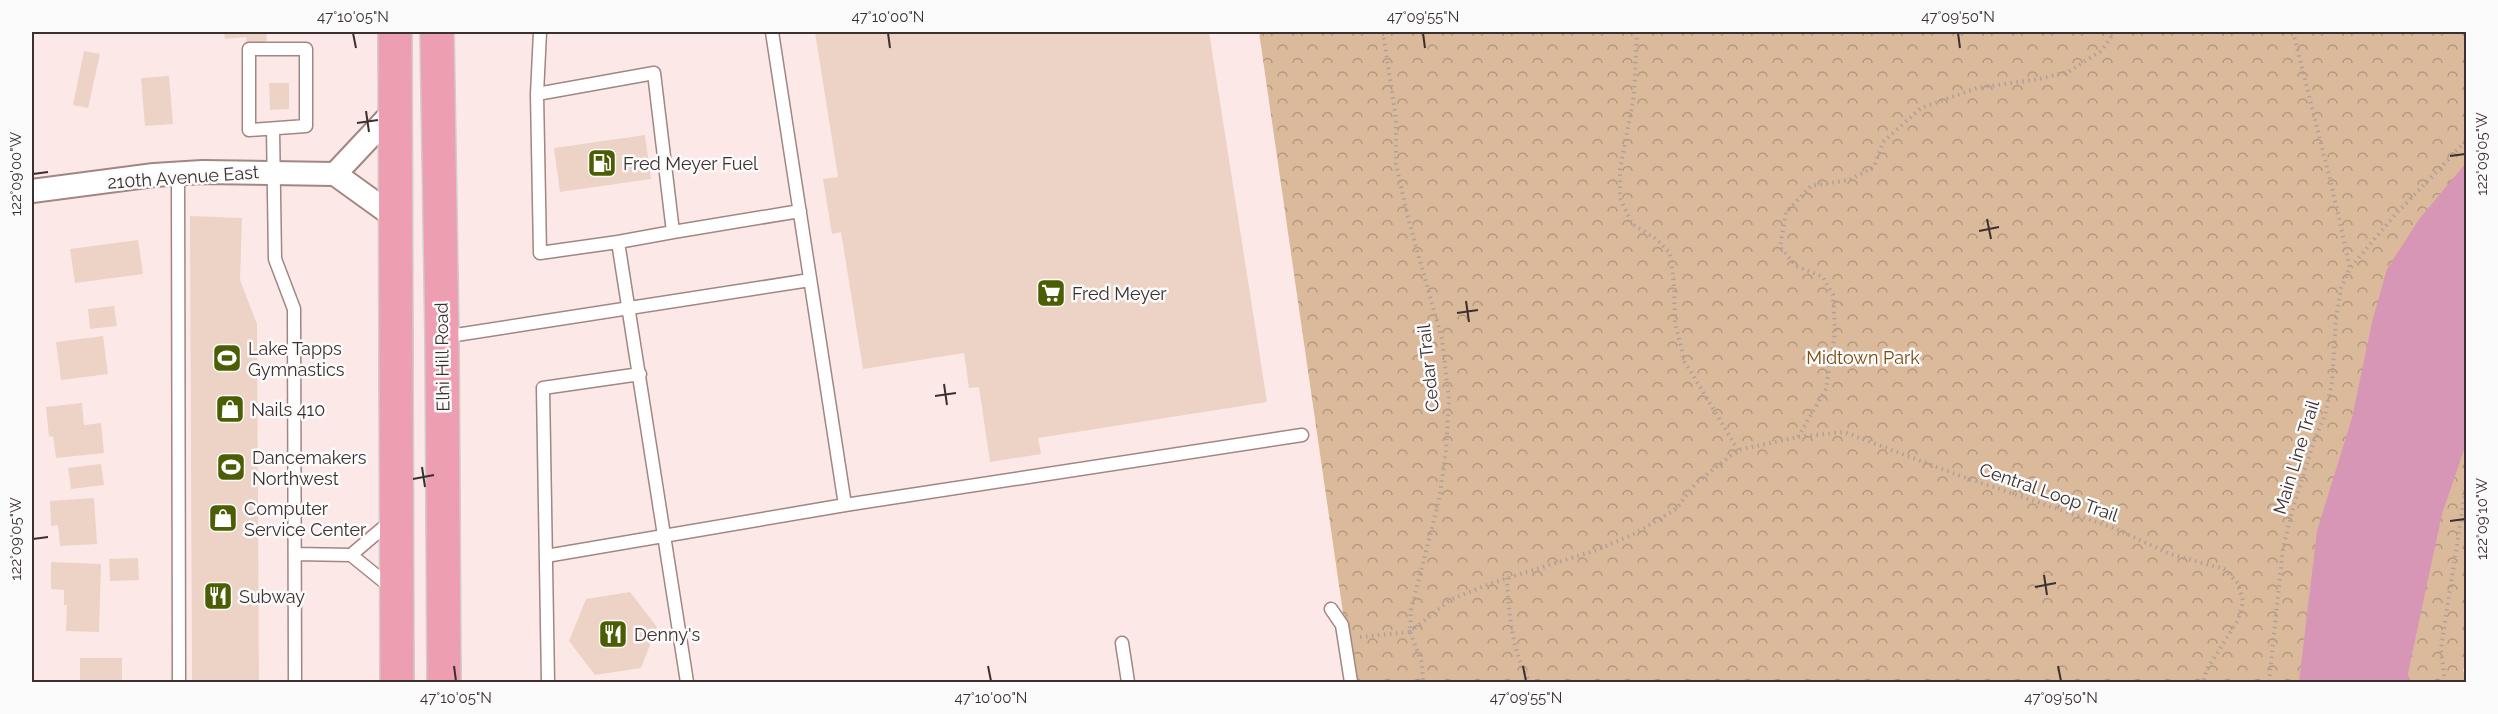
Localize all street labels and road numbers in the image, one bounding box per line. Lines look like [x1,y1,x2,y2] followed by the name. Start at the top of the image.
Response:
[107,161,259,193] street label: 210th Avenue East
[431,302,453,412] street label: Elhi Hill Road
[1413,323,1443,413] street label: Cedar Trail
[2269,397,2323,517] street label: Main Line Trail
[1977,458,2121,526] street label: Central Loop Trail

